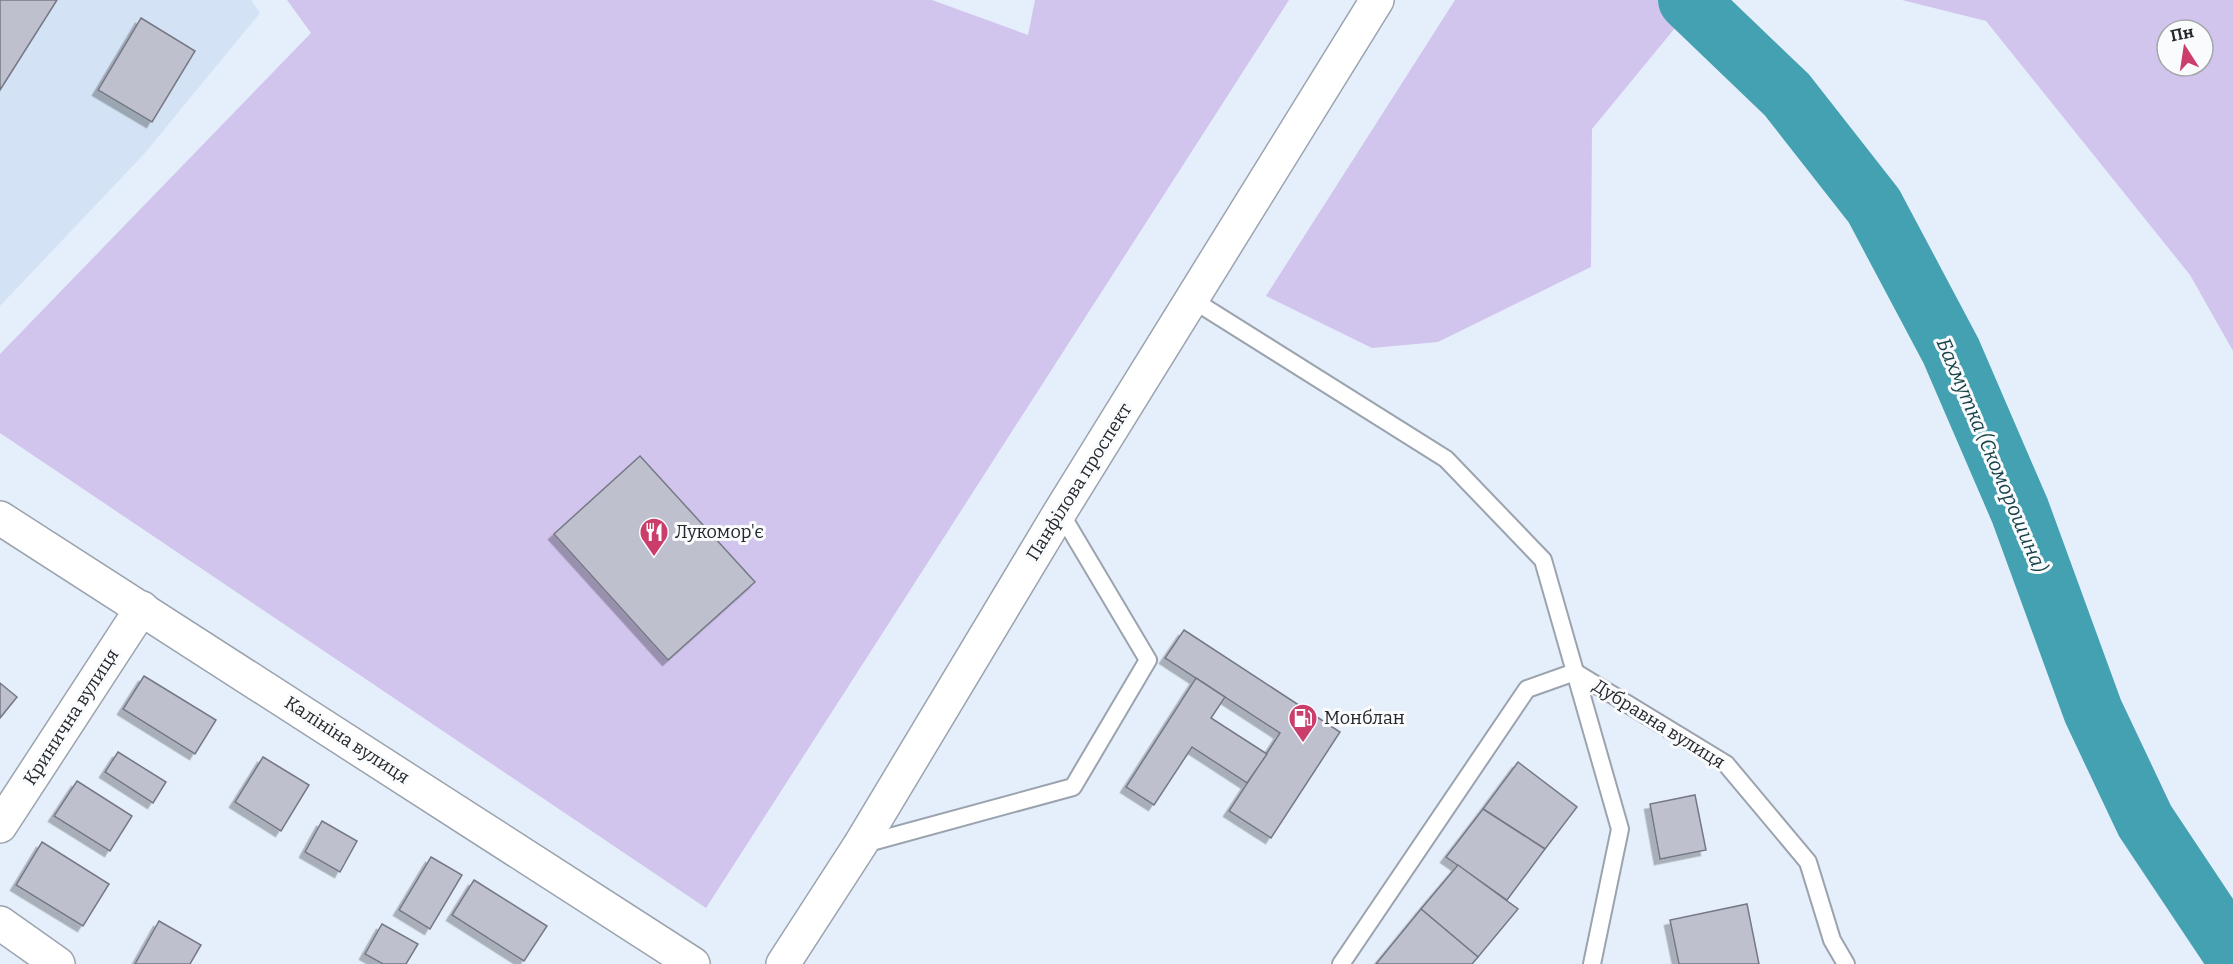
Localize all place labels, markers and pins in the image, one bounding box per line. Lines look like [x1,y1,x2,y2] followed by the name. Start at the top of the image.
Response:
[638,516,670,558] restaurant icon: Лукомор'є
[675,521,764,543] place label: Лукомор'є
[1287,702,1319,744] fuel station icon: Монблан
[1324,707,1405,729] place label: Монблан

